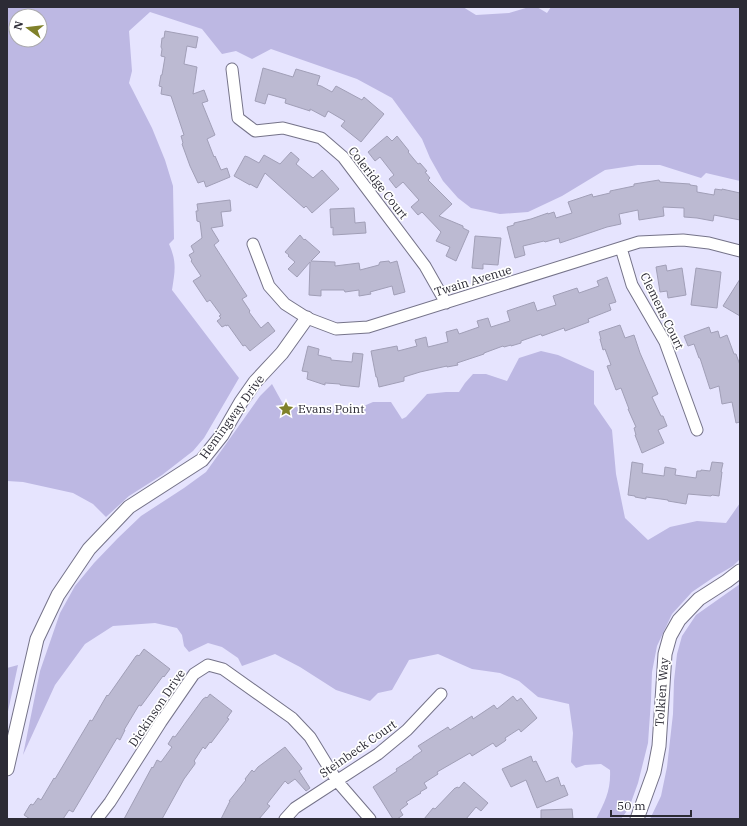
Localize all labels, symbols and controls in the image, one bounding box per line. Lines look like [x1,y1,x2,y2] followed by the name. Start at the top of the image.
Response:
[8,8,48,48] north arrow
[10,19,26,31] text: N
[345,143,411,222] street label: Coleridge Court
[432,262,513,299] street label: Twain Avenue
[637,270,688,352] street label: Clemens Court
[196,372,267,462] street label: Hemingway Drive
[277,400,295,418] place icon: Evans Point
[298,401,364,416] place label: Evans Point
[652,656,671,727] street label: Tolkien Way
[125,666,188,749] street label: Dickinson Drive
[316,717,399,781] street label: Steinbeck Court
[611,792,691,818] scale bar
[617,798,646,813] text: 50 m

